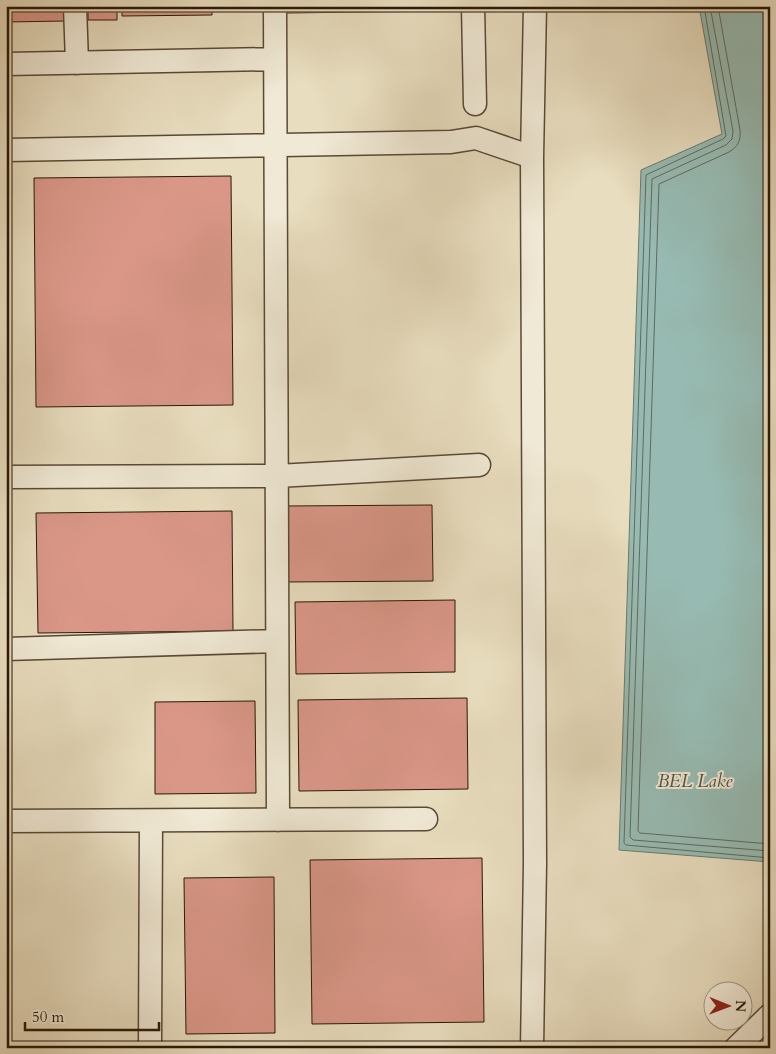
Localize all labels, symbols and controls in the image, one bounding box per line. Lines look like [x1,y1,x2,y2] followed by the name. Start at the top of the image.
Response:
[658,769,734,794] water label: BEL Lake
[704,982,754,1032] north arrow
[25,999,159,1031] scale bar
[731,1000,750,1012] text: N
[32,1007,64,1027] text: 50 m

